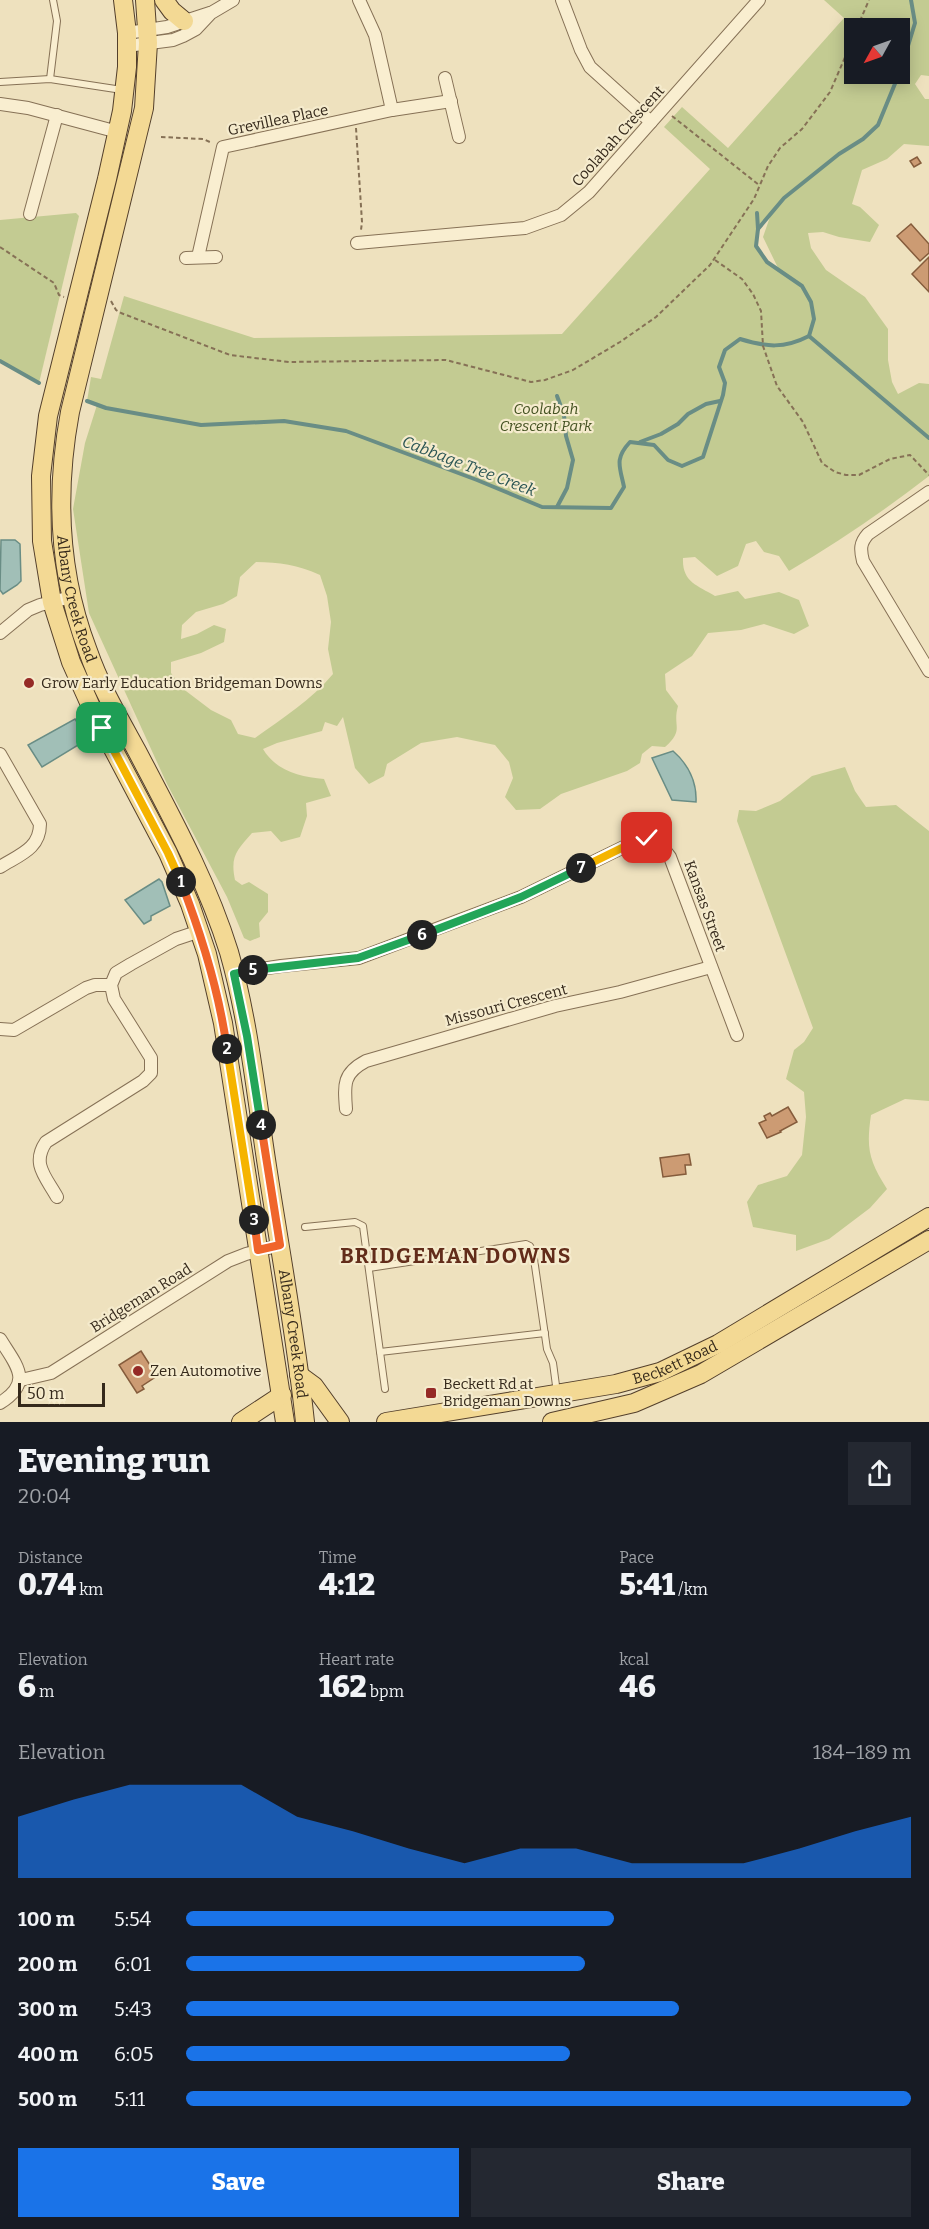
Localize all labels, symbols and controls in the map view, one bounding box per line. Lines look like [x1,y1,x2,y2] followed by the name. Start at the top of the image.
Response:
[844,18,910,84] north arrow
[844,18,910,84] map controls
[568,81,668,190] street label: Coolabah Crescent
[226,101,330,139] street label: Grevillea Place
[500,400,593,435] park label: Coolabah Crescent Park
[400,432,539,500] water label: Cabbage Tree Creek
[53,534,100,665] street label: Albany Creek Road
[41,674,322,692] place label: Grow Early Education Bridgeman Downs
[22,676,36,690] marker: Grow Early Education Bridgeman Downs
[76,702,127,753] pin
[85,711,118,744] icon: arrive
[621,812,672,863] pin
[630,821,663,854] icon: check
[566,853,596,883] pin: 7
[577,858,585,877] text: 7
[680,858,730,955] street label: Kansas Street
[166,867,196,897] pin: 1
[178,872,184,891] text: 1
[407,920,437,950] pin: 6
[417,925,427,944] text: 6
[238,955,268,985] pin: 5
[249,960,257,979] text: 5
[443,980,569,1030] street label: Missouri Crescent
[212,1034,242,1064] pin: 2
[222,1039,232,1058] text: 2
[246,1110,276,1140] pin: 4
[256,1115,266,1134] text: 4
[239,1205,269,1235] pin: 3
[249,1210,259,1229] text: 3
[340,1243,572,1269] district label: BRIDGEMAN DOWNS
[87,1260,195,1336] street label: Bridgeman Road
[275,1268,311,1399] street label: Albany Creek Road
[631,1337,720,1388] street label: Beckett Road
[150,1362,262,1380] place label: Zen Automotive
[131,1364,145,1378] marker: Zen Automotive
[443,1375,571,1410] place label: Beckett Rd at Bridgeman Downs
[18,1380,105,1408] scale bar
[27,1384,64,1403] text: 50 m
[424,1386,438,1400] marker: Beckett Rd at Bridgeman Downs
[18,1441,210,1481] text: Evening run
[848,1442,911,1505] button: share
[18,1484,70,1508] text: 20:04
[18,1548,83,1567] text: Distance
[319,1548,356,1567] text: Time
[619,1548,654,1567] text: Pace
[18,1567,76,1603] text: 0.74
[319,1567,375,1603] text: 4:12
[619,1567,675,1603] text: 5:41
[76,1580,103,1599] text: km
[675,1580,708,1599] text: /km
[18,1650,88,1669] text: Elevation
[319,1650,394,1669] text: Heart rate
[619,1650,649,1669] text: kcal
[18,1669,36,1705] text: 6
[319,1669,367,1705] text: 162
[619,1669,656,1705] text: 46
[36,1682,54,1701] text: m
[367,1682,404,1701] text: bpm
[18,1740,105,1764] text: Elevation
[813,1740,911,1764] text: 184–189 m
[18,1907,75,1931] text: 100 m
[114,1907,151,1931] text: 5:54
[18,1952,77,1976] text: 200 m
[114,1952,151,1976] text: 6:01
[18,1997,78,2021] text: 300 m
[114,1997,152,2021] text: 5:43
[18,2042,78,2066] text: 400 m
[114,2042,153,2066] text: 6:05
[18,2087,77,2111] text: 500 m
[114,2087,145,2111] text: 5:11
[18,2148,459,2217] button: Save
[471,2148,911,2217] button: Share

